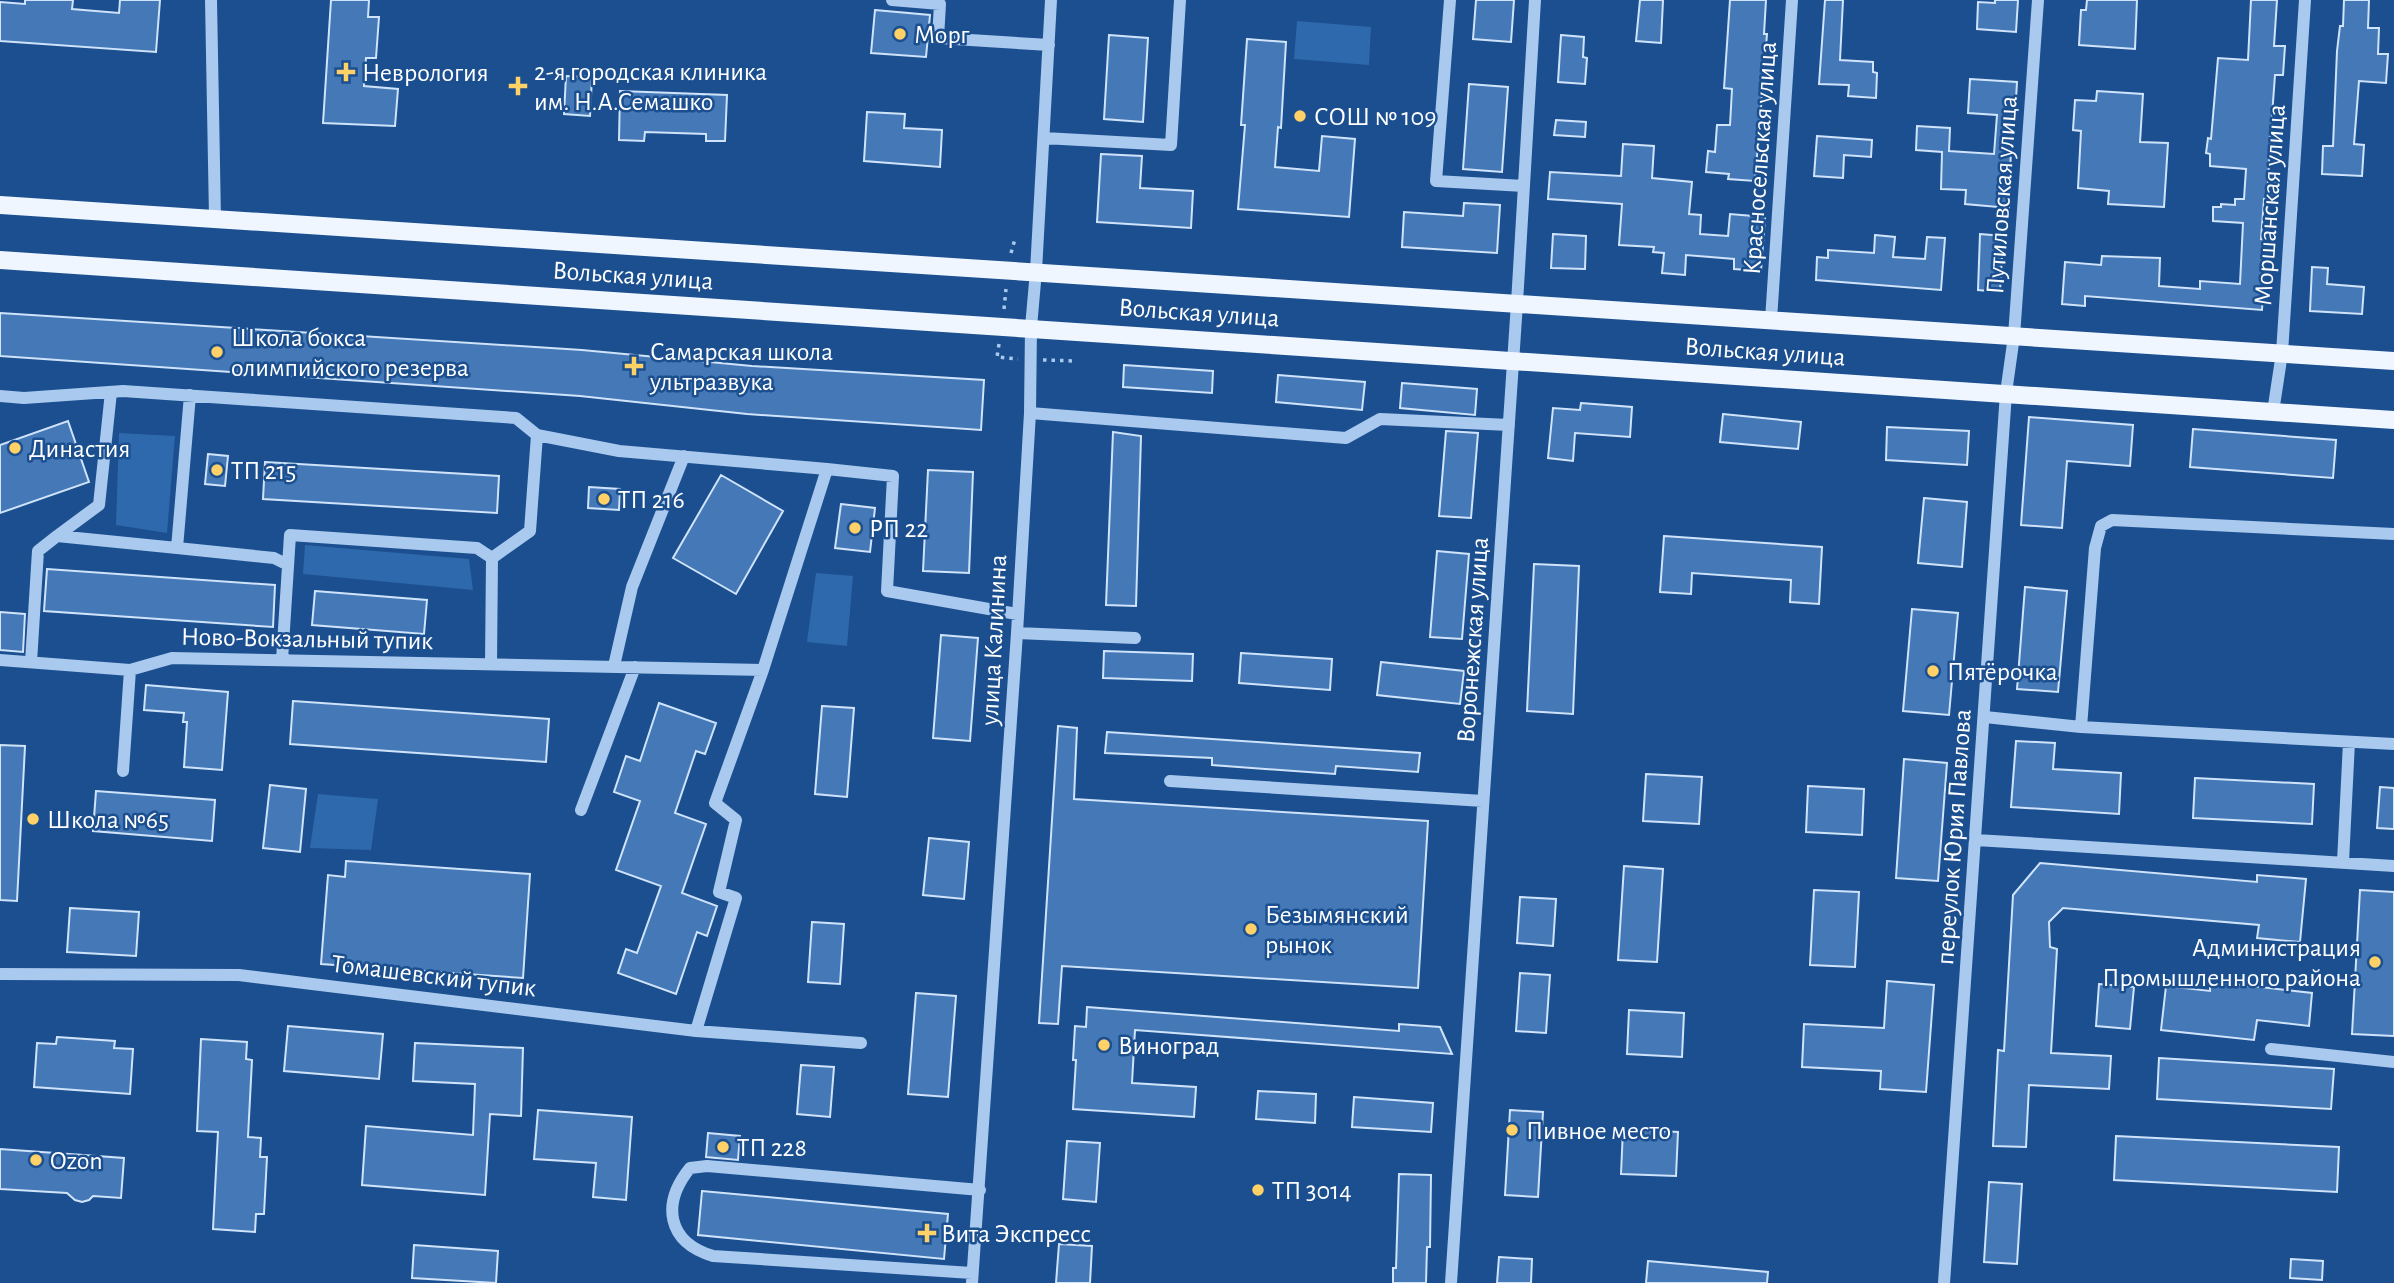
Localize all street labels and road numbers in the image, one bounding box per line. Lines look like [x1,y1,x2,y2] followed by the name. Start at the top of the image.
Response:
[1739,41,1781,275] street label: Красносельская улица
[1982,95,2022,295] street label: Путиловская улица
[2250,103,2290,307] street label: Моршанская улица
[552,257,714,295] street label: Вольская улица
[1118,294,1280,332] street label: Вольская улица
[1684,333,1846,371] street label: Вольская улица
[1453,536,1493,744] street label: Воронежская улица
[976,554,1011,727] street label: улица Калинина
[181,624,433,654] street label: Ново-Вокзальный тупик
[1932,708,1976,966] street label: переулок Юрия Павлова
[330,951,538,1001] street label: Томашевский тупик

